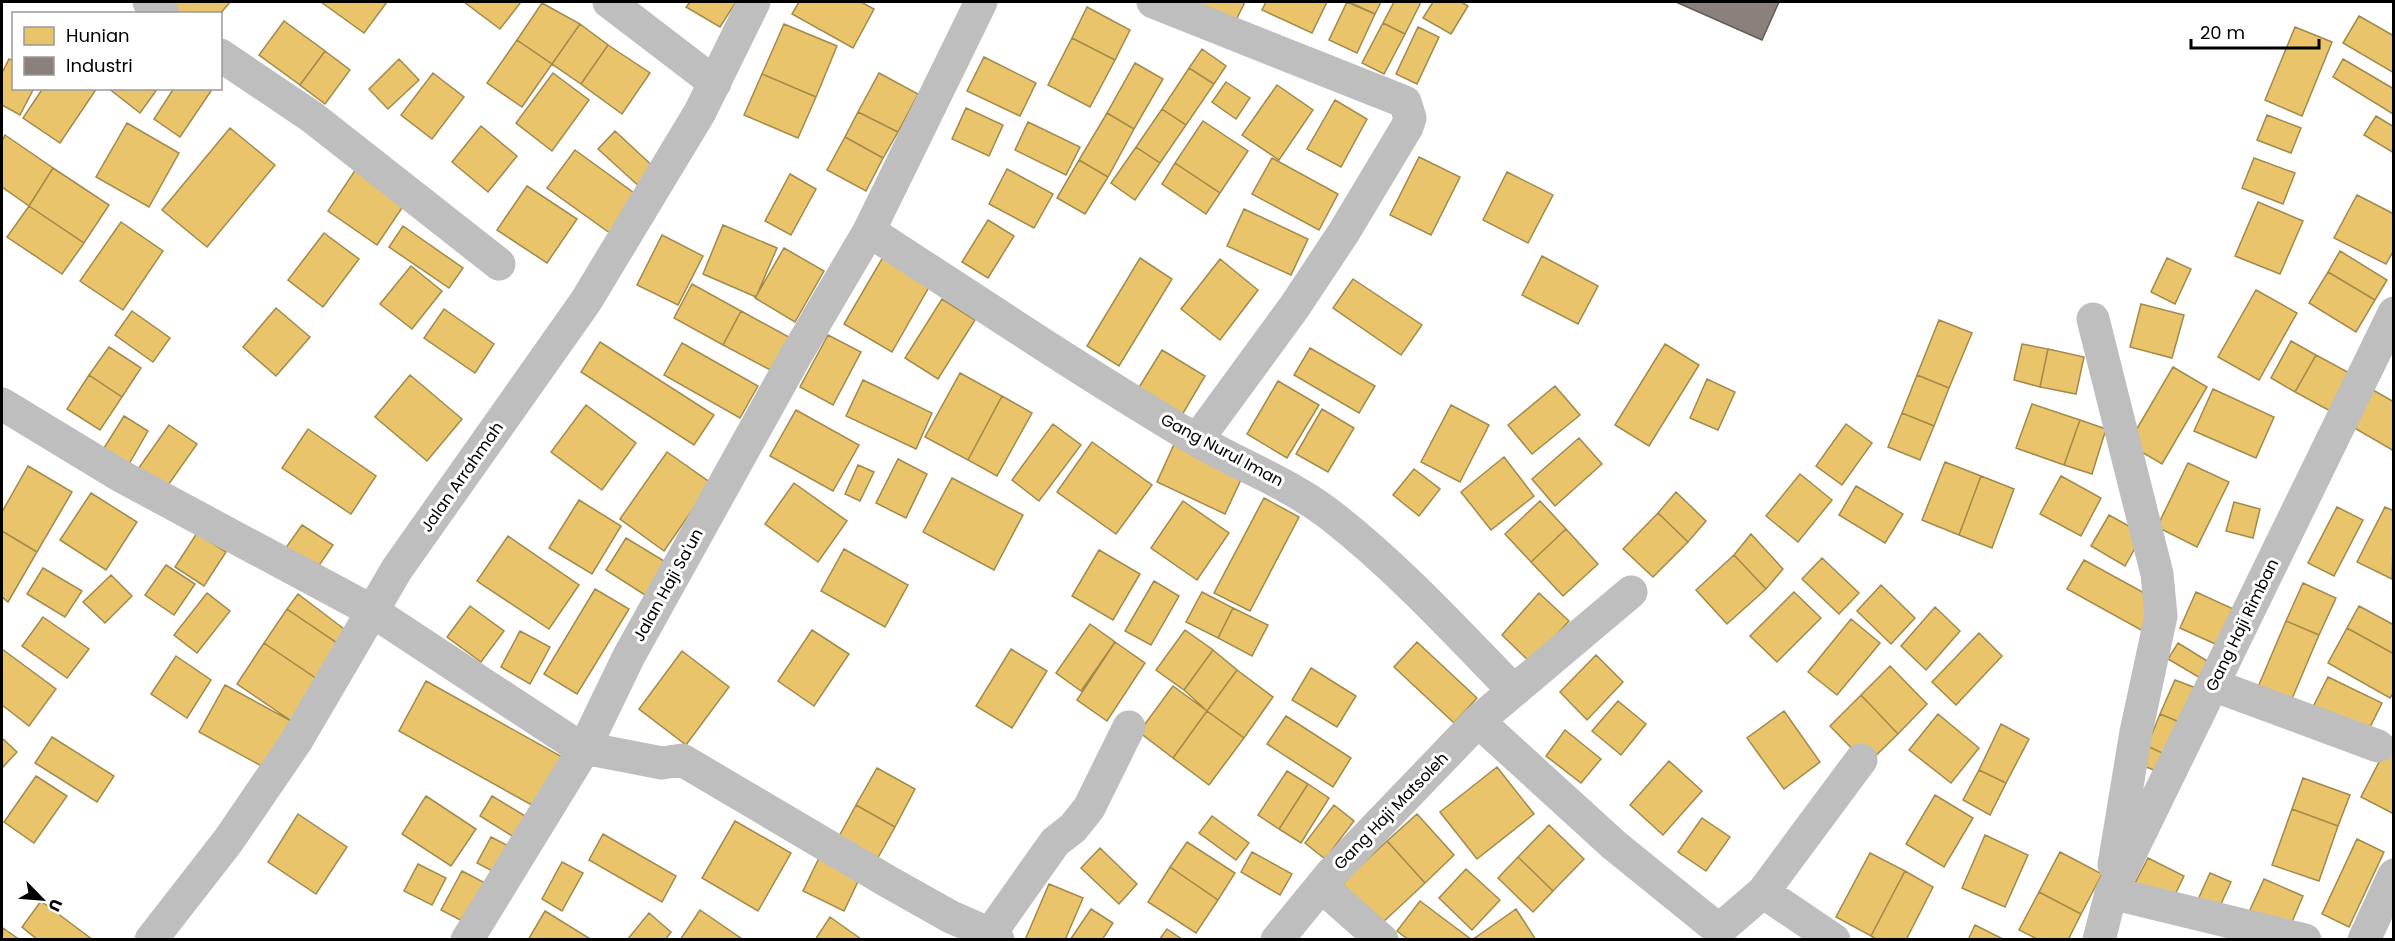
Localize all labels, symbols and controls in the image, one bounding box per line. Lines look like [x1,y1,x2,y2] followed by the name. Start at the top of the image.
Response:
[12,12,222,90] legend
[2191,12,2318,50] scale bar
[2200,20,2245,45] text: 20 m
[66,23,130,48] text: Hunian
[66,53,133,78] text: Industri
[1157,408,1287,492] street label: Gang Nurul Iman
[415,417,509,537] street label: Jalan Arrahmah
[627,524,709,646] street label: Jalan Haji Sa'un
[2200,555,2284,695] street label: Gang Haji Rimban
[1329,747,1453,875] street label: Gang Haji Matsoleh
[12,869,72,929] north arrow
[42,895,68,915] text: U

